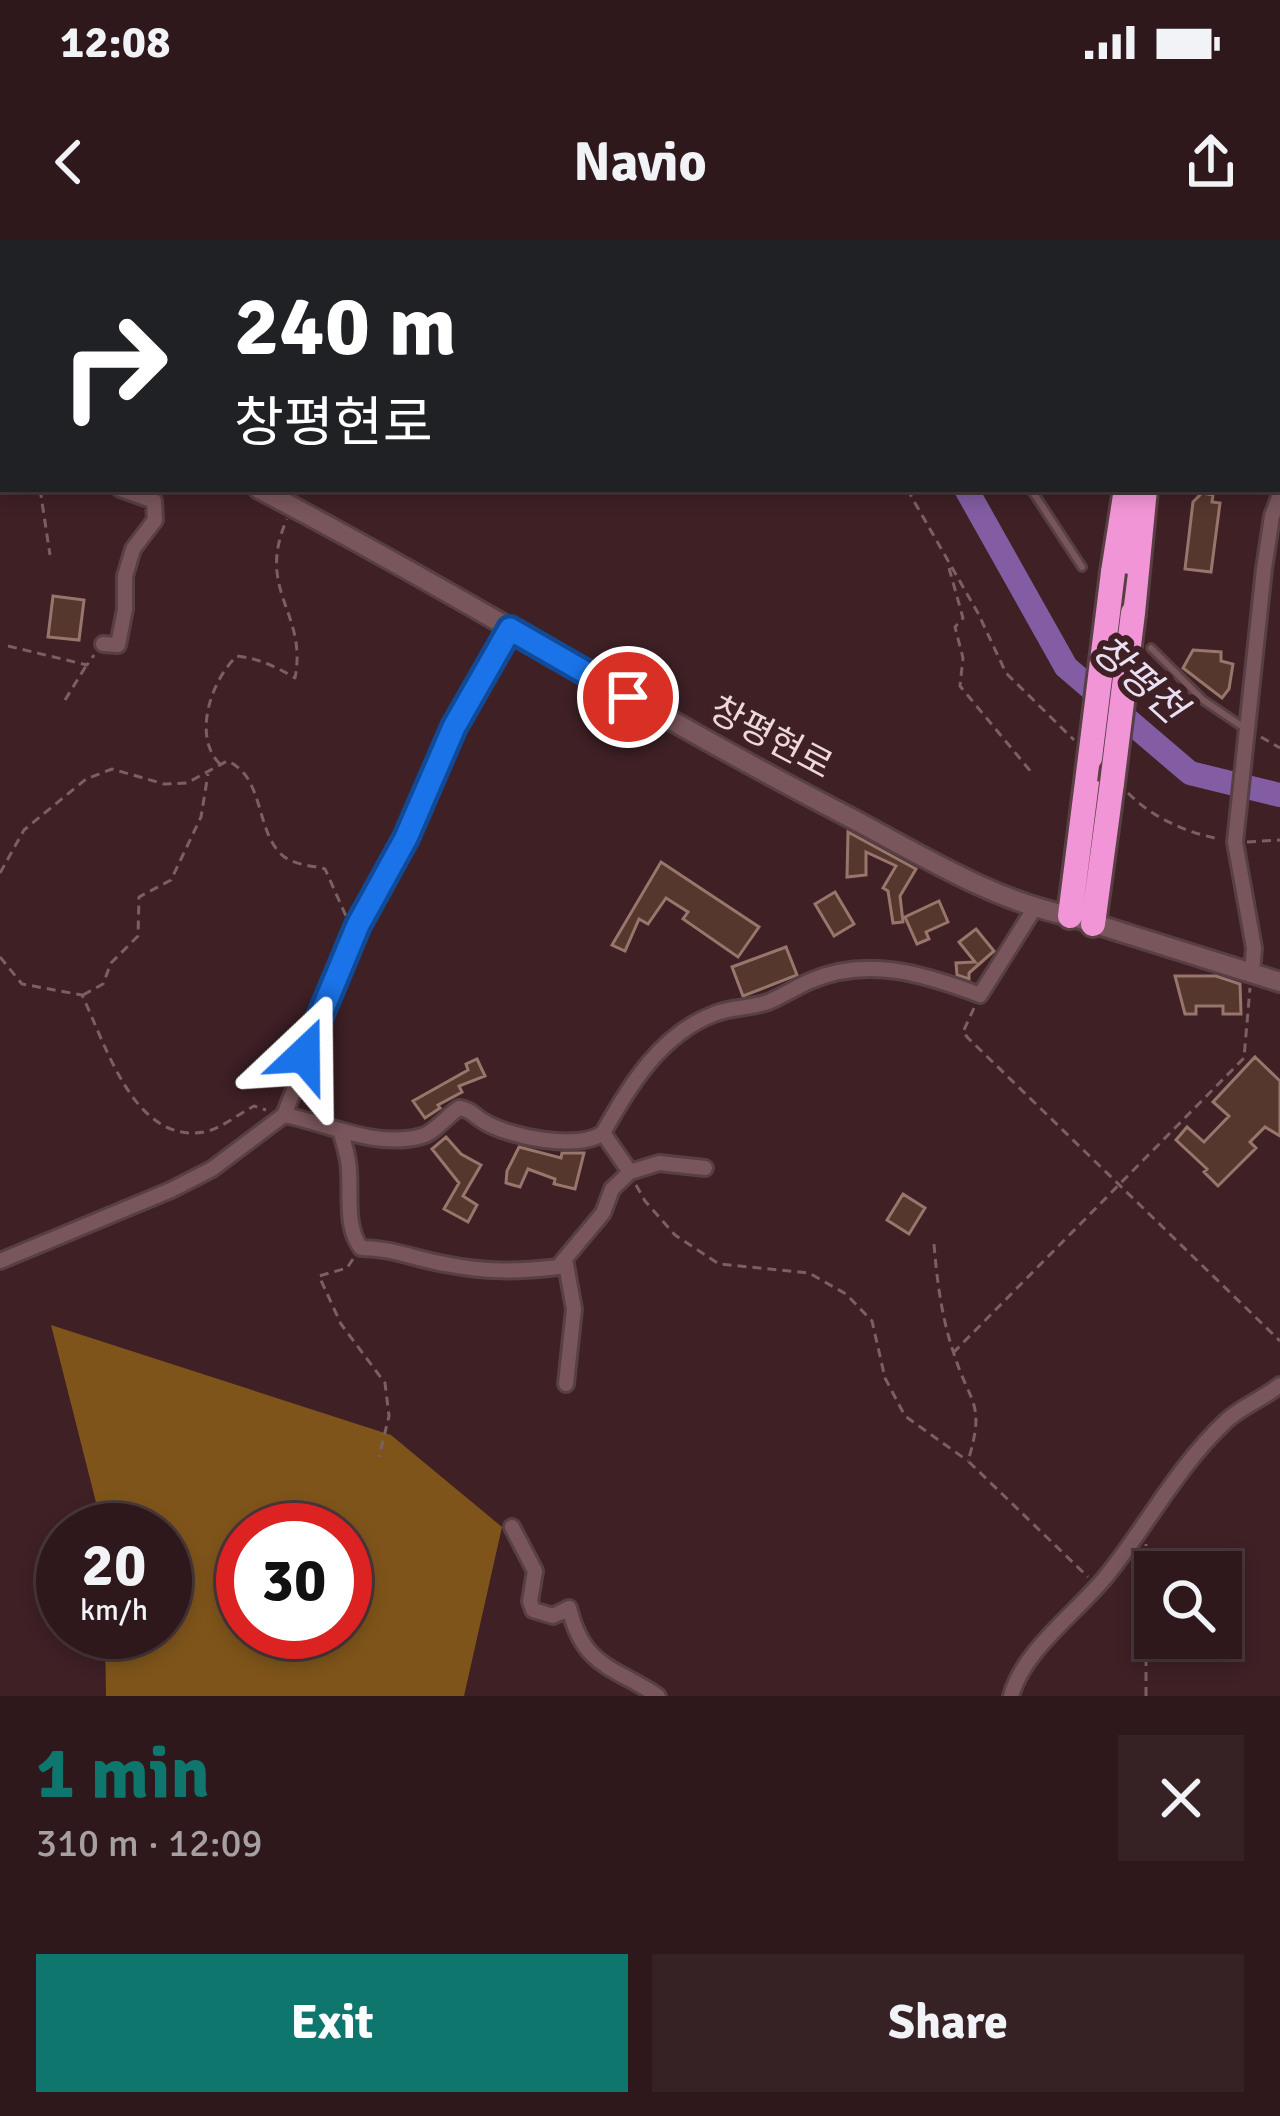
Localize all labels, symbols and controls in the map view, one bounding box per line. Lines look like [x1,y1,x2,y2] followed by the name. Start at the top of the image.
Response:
[60,15,170,70] text: 12:08
[36,129,102,195] icon: back
[573,129,707,196] text: Navio
[1178,129,1244,195] icon: share
[234,275,456,379] text: 240 m
[36,288,192,444] icon: right
[234,390,433,457] text: 창평현로
[1083,625,1198,736] water label: 창평천
[577,646,679,748] pin
[595,664,661,730] icon: arrive
[702,687,840,789] street label: 창평현로
[241,992,367,1118] position arrow
[216,1503,372,1659] speed limit sign: 30
[82,1529,146,1603] text: 20
[1134,1551,1242,1659] map controls
[1134,1551,1242,1659] button: search
[80,1592,148,1629] text: km/h
[36,1729,210,1818] text: 1 min
[1118,1735,1244,1861] button: close
[36,1819,263,1867] text: 310 m · 12:09
[36,1954,628,2092] button: Exit
[652,1954,1244,2092] button: Share

